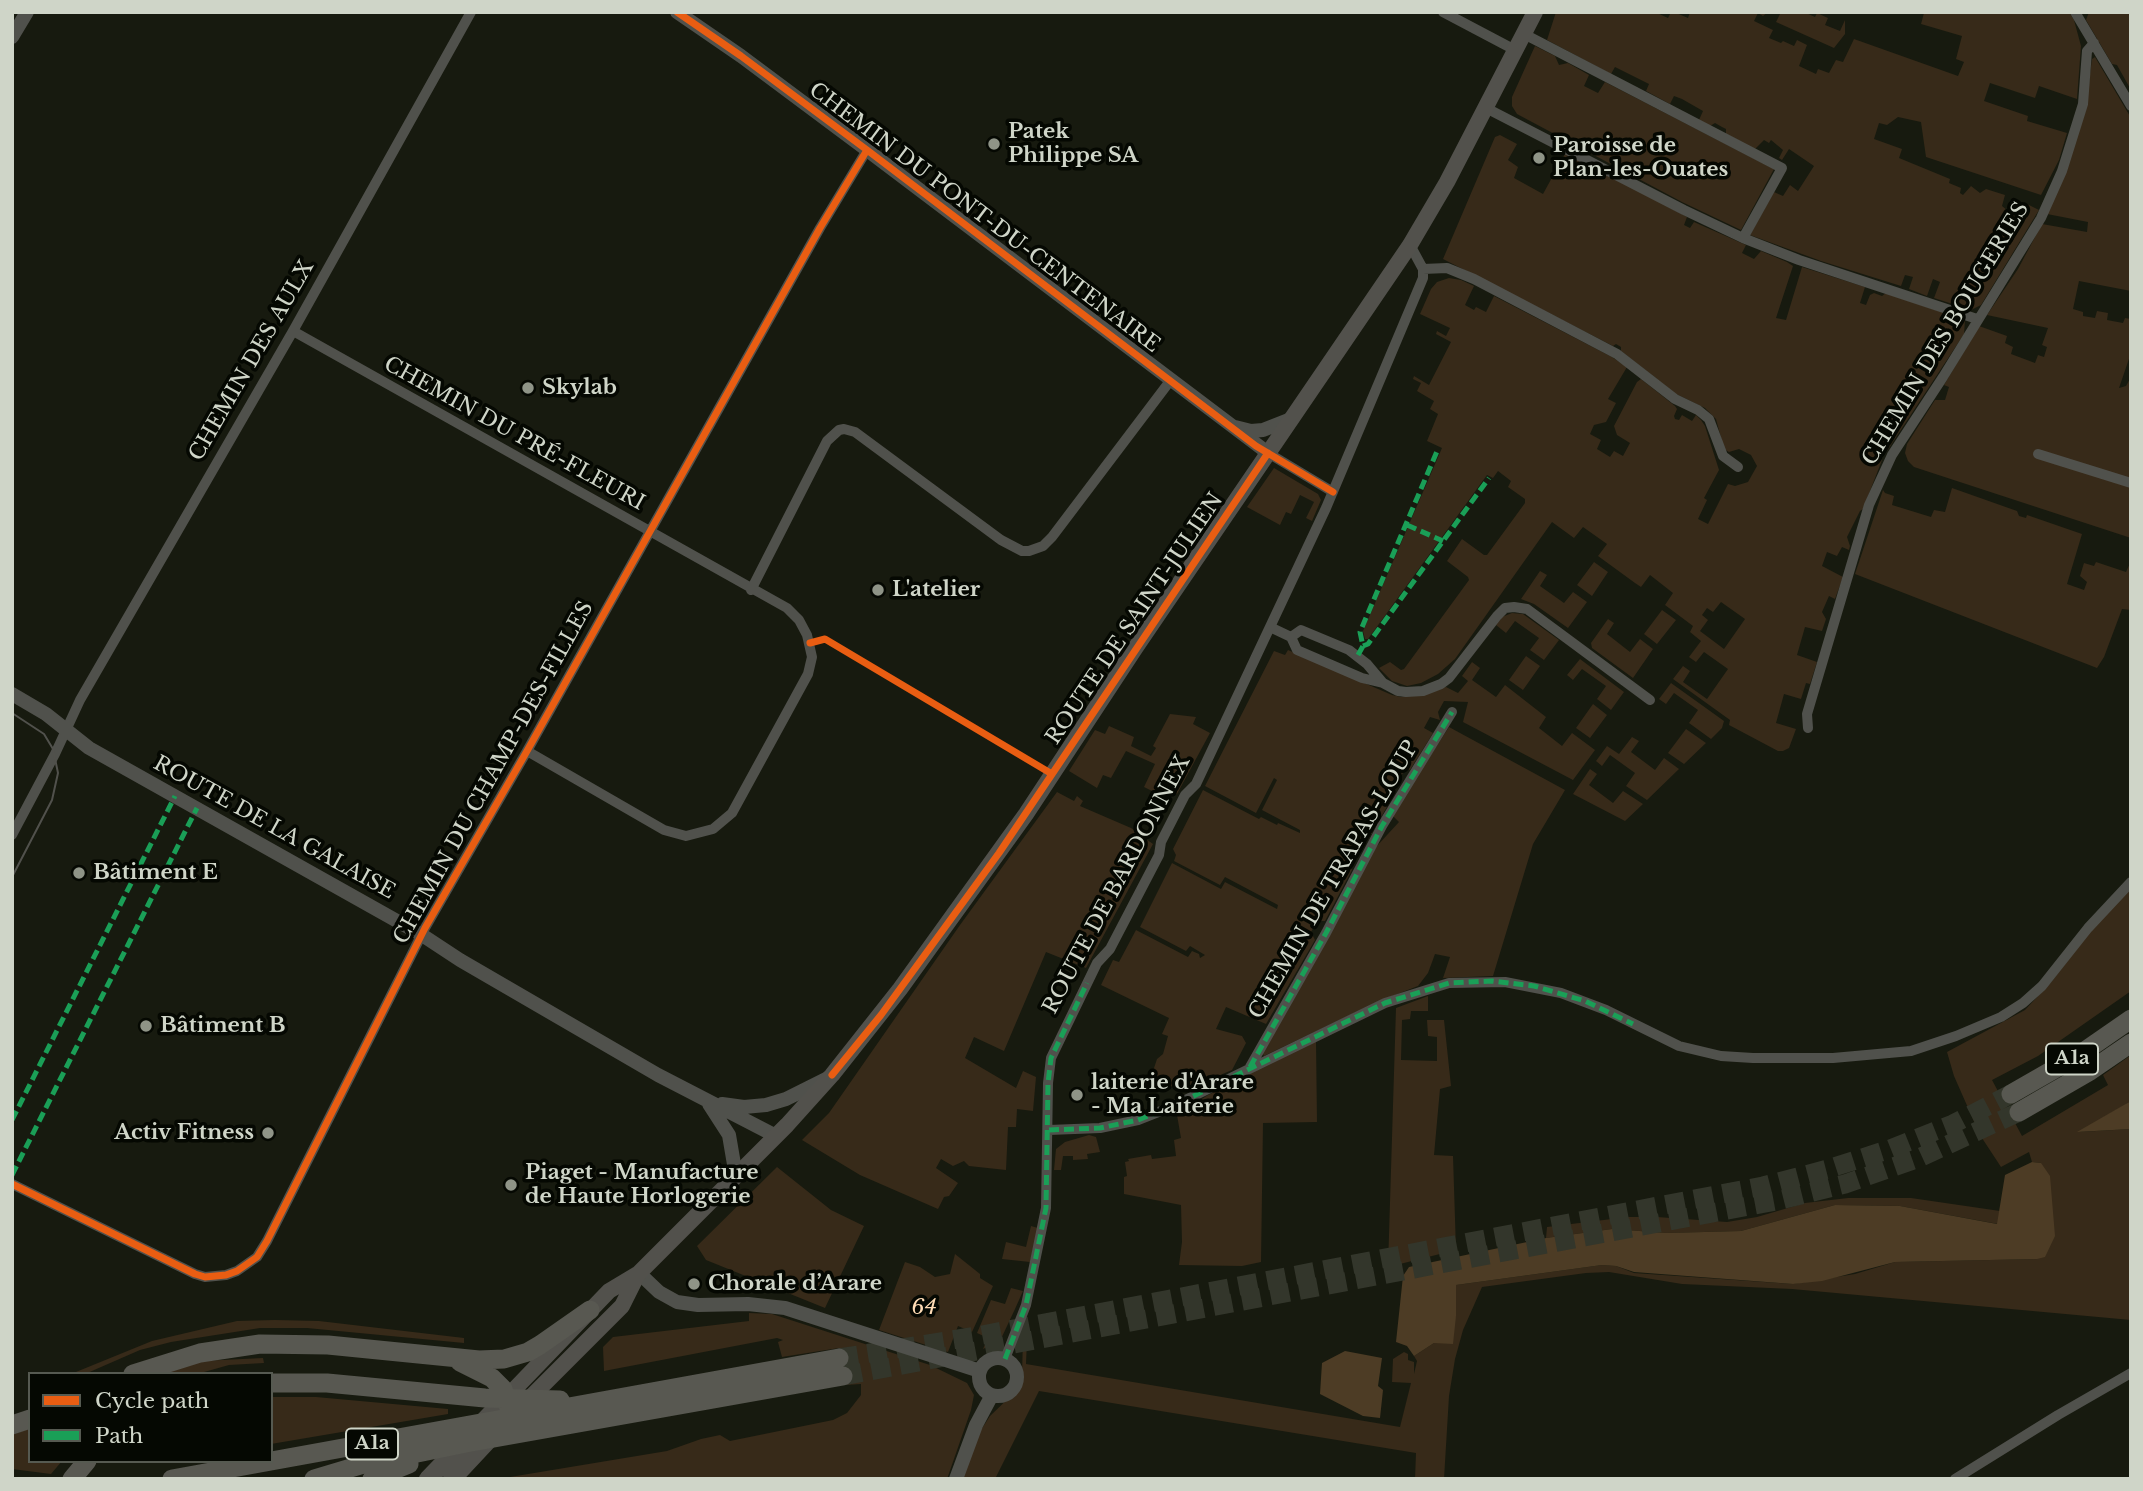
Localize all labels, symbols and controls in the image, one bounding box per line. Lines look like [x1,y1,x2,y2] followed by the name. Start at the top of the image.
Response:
[804,78,1164,358] street label: CHEMIN DU PONT-DU-CENTENAIRE
[1008,119,1138,169] place label: Patek Philippe SA
[1553,133,1728,183] place label: Paroisse de Plan-les-Ouates
[986,136,1002,152] marker: Patek Philippe SA
[1531,150,1547,166] marker: Paroisse de Plan-les-Ouates
[1857,198,2035,470] street label: CHEMIN DES BOUGERIES
[184,256,320,466] street label: CHEMIN DES AULX
[379,352,649,516] street label: CHEMIN DU PRÉ-FLEURI
[542,375,617,401] place label: Skylab
[520,380,536,396] marker: Skylab
[1041,488,1229,750] street label: ROUTE DE SAINT-JULIEN
[892,577,980,603] place label: L'atelier
[870,582,886,598] marker: L'atelier
[389,597,599,949] street label: CHEMIN DU CHAMP-DES-FILLES
[1244,736,1424,1024] street label: CHEMIN DE TRAPAS-LOUP
[149,751,399,905] street label: ROUTE DE LA GALAISE
[1038,752,1196,1018] street label: ROUTE DE BARDONNEX
[93,860,218,886] place label: Bâtiment E
[71,865,87,881] marker: Bâtiment E
[160,1013,286,1039] place label: Bâtiment B
[138,1018,154,1034] marker: Bâtiment B
[2046,1044,2098,1074] road number: A1a
[1091,1070,1254,1120] place label: laiterie d'Arare - Ma Laiterie
[1069,1087,1085,1103] marker: laiterie d'Arare - Ma Laiterie
[114,1120,254,1146] place label: Activ Fitness
[260,1125,276,1141] marker: Activ Fitness
[525,1160,758,1210] place label: Piaget - Manufacture de Haute Horlogerie
[503,1177,519,1193] marker: Piaget - Manufacture de Haute Horlogerie
[708,1271,882,1297] place label: Chorale d’Arare
[686,1276,702,1292] marker: Chorale d’Arare
[911,1295,937,1321] park label: 64
[28,1372,273,1463] legend
[95,1388,209,1414] text: Cycle path
[95,1423,143,1449] text: Path
[346,1428,398,1460] road number: A1a

